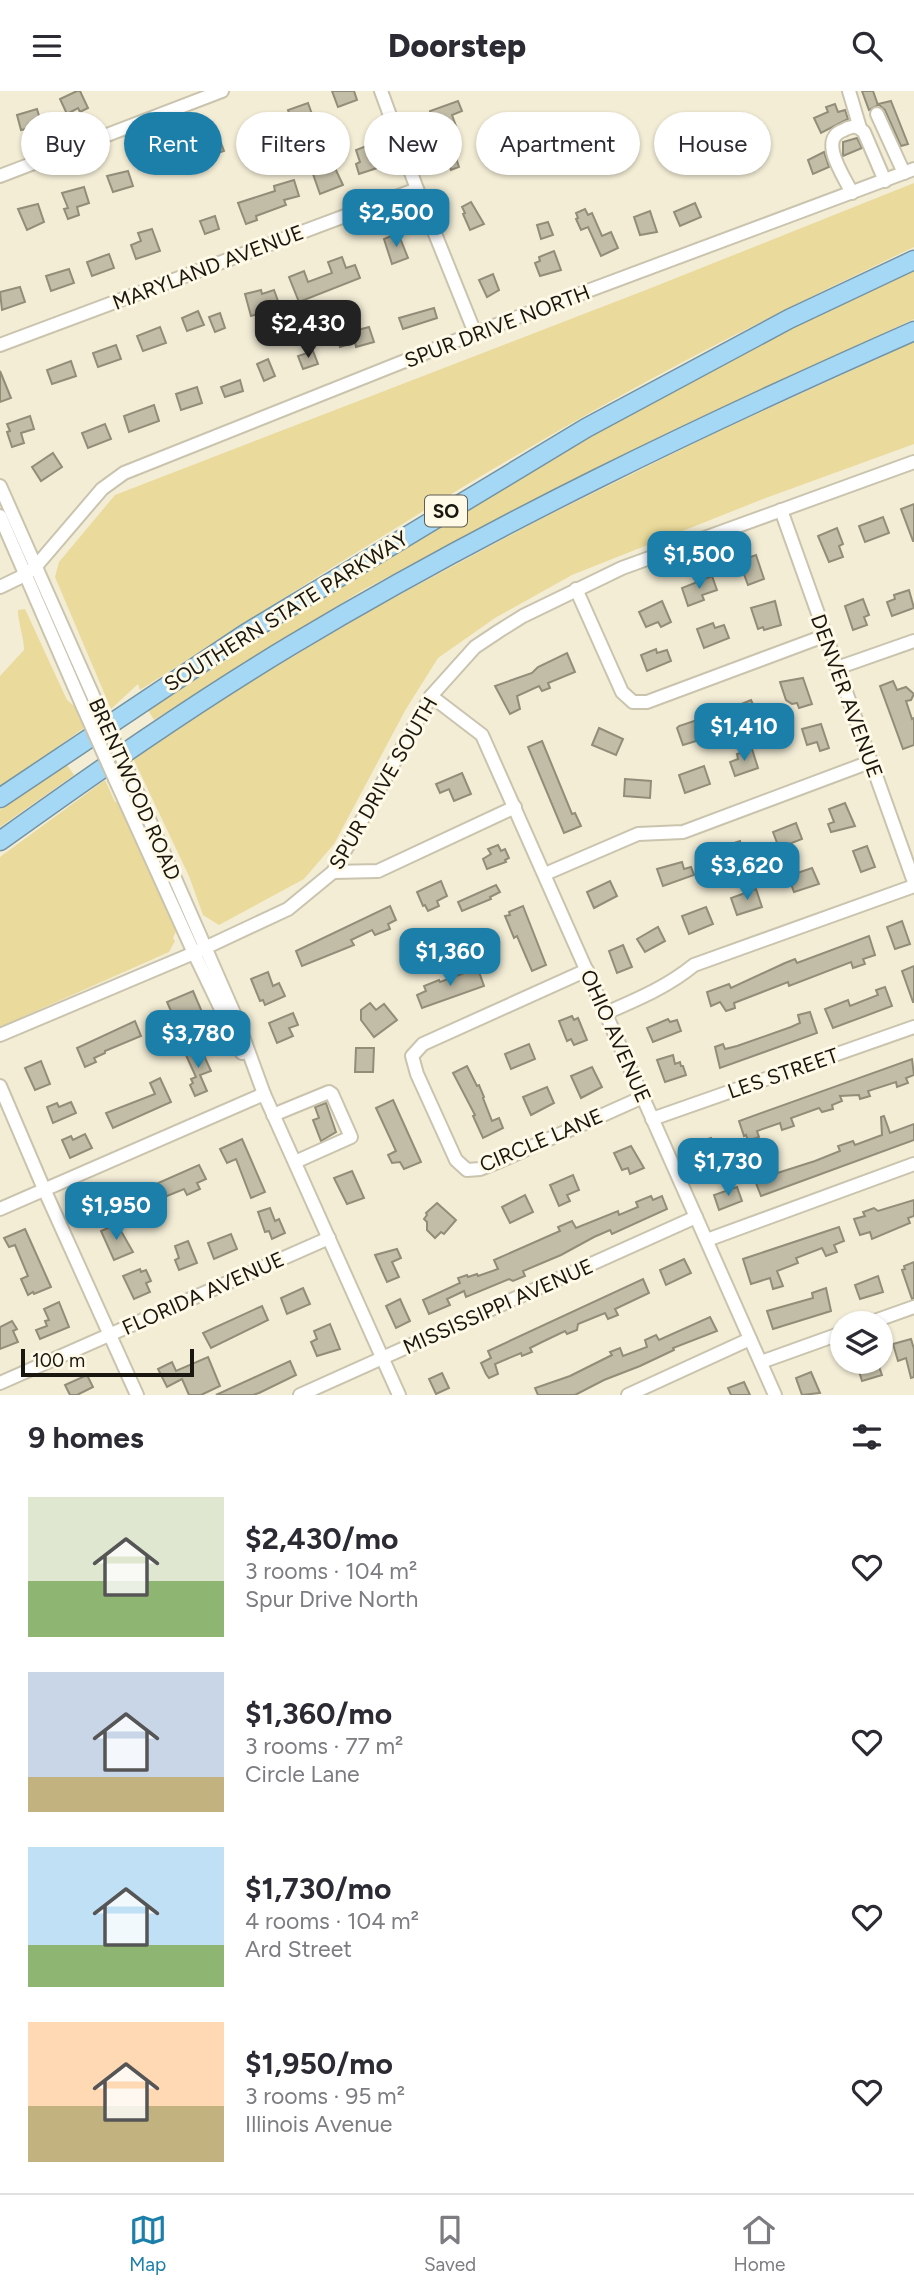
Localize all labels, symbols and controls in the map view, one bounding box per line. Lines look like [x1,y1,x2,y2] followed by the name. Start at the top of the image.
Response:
[28,27,66,65] icon: menu
[388,27,526,65] text: Doorstep
[848,27,886,65] icon: search
[21,112,110,175] chip: Buy
[124,112,222,175] chip: Rent
[236,112,350,175] chip: Filters
[364,112,462,175] chip: New
[476,112,640,175] chip: Apartment
[654,112,771,175] chip: House
[339,190,453,249] pin: $2,500
[358,198,434,226] text: $2,500
[109,219,307,315] street label: MARYLAND AVENUE
[401,279,593,373] street label: SPUR DRIVE NORTH
[251,301,365,360] pin: $2,430
[271,309,345,337] text: $2,430
[425,495,467,527] road number: SO
[159,525,413,697] street label: SOUTHERN STATE PARKWAY
[642,531,756,591] pin: $1,500
[663,540,735,568] text: $1,500
[806,611,888,781] street label: DENVER AVENUE
[323,692,443,874] street label: SPUR DRIVE SOUTH
[84,694,186,884] street label: BRENTWOOD ROAD
[687,703,801,763] pin: $1,410
[710,712,778,740] text: $1,410
[690,843,804,902] pin: $3,620
[710,851,784,879] text: $3,620
[393,929,507,988] pin: $1,360
[415,937,485,965] text: $1,360
[575,966,657,1106] street label: OHIO AVENUE
[141,1011,255,1070] pin: $3,780
[161,1019,235,1047] text: $3,780
[724,1042,842,1104] street label: LES STREET
[476,1103,606,1177] street label: CIRCLE LANE
[671,1139,785,1198] pin: $1,730
[694,1147,762,1175] text: $1,730
[59,1183,173,1242] pin: $1,950
[81,1191,151,1219] text: $1,950
[118,1246,288,1340] street label: FLORIDA AVENUE
[399,1253,597,1359] street label: MISSISSIPPI AVENUE
[830,1311,893,1374] map controls
[830,1311,893,1374] button: layers
[21,1346,194,1378] scale bar
[32,1349,85,1372] text: 100 m
[848,1418,886,1456] icon: filters
[28,1419,144,1456] text: 9 homes
[245,1520,398,1557] text: $2,430/mo
[84,1525,168,1609] icon: home
[848,1548,886,1586] icon: heart
[245,1557,417,1585] text: 3 rooms · 104 m²
[245,1585,418,1613] text: Spur Drive North
[245,1695,392,1732] text: $1,360/mo
[84,1700,168,1784] icon: home
[848,1723,886,1761] icon: heart
[245,1732,403,1760] text: 3 rooms · 77 m²
[245,1760,360,1788] text: Circle Lane
[245,1870,391,1907] text: $1,730/mo
[84,1875,168,1959] icon: home
[848,1898,886,1936] icon: heart
[245,1907,419,1935] text: 4 rooms · 104 m²
[245,1935,352,1963] text: Ard Street
[245,2045,393,2082] text: $1,950/mo
[84,2050,168,2134] icon: home
[848,2073,886,2111] icon: heart
[245,2082,405,2110] text: 3 rooms · 95 m²
[245,2110,392,2138] text: Illinois Avenue
[129,2211,167,2276] tab: Map
[424,2211,476,2276] tab: Saved
[734,2211,785,2276] tab: Home

